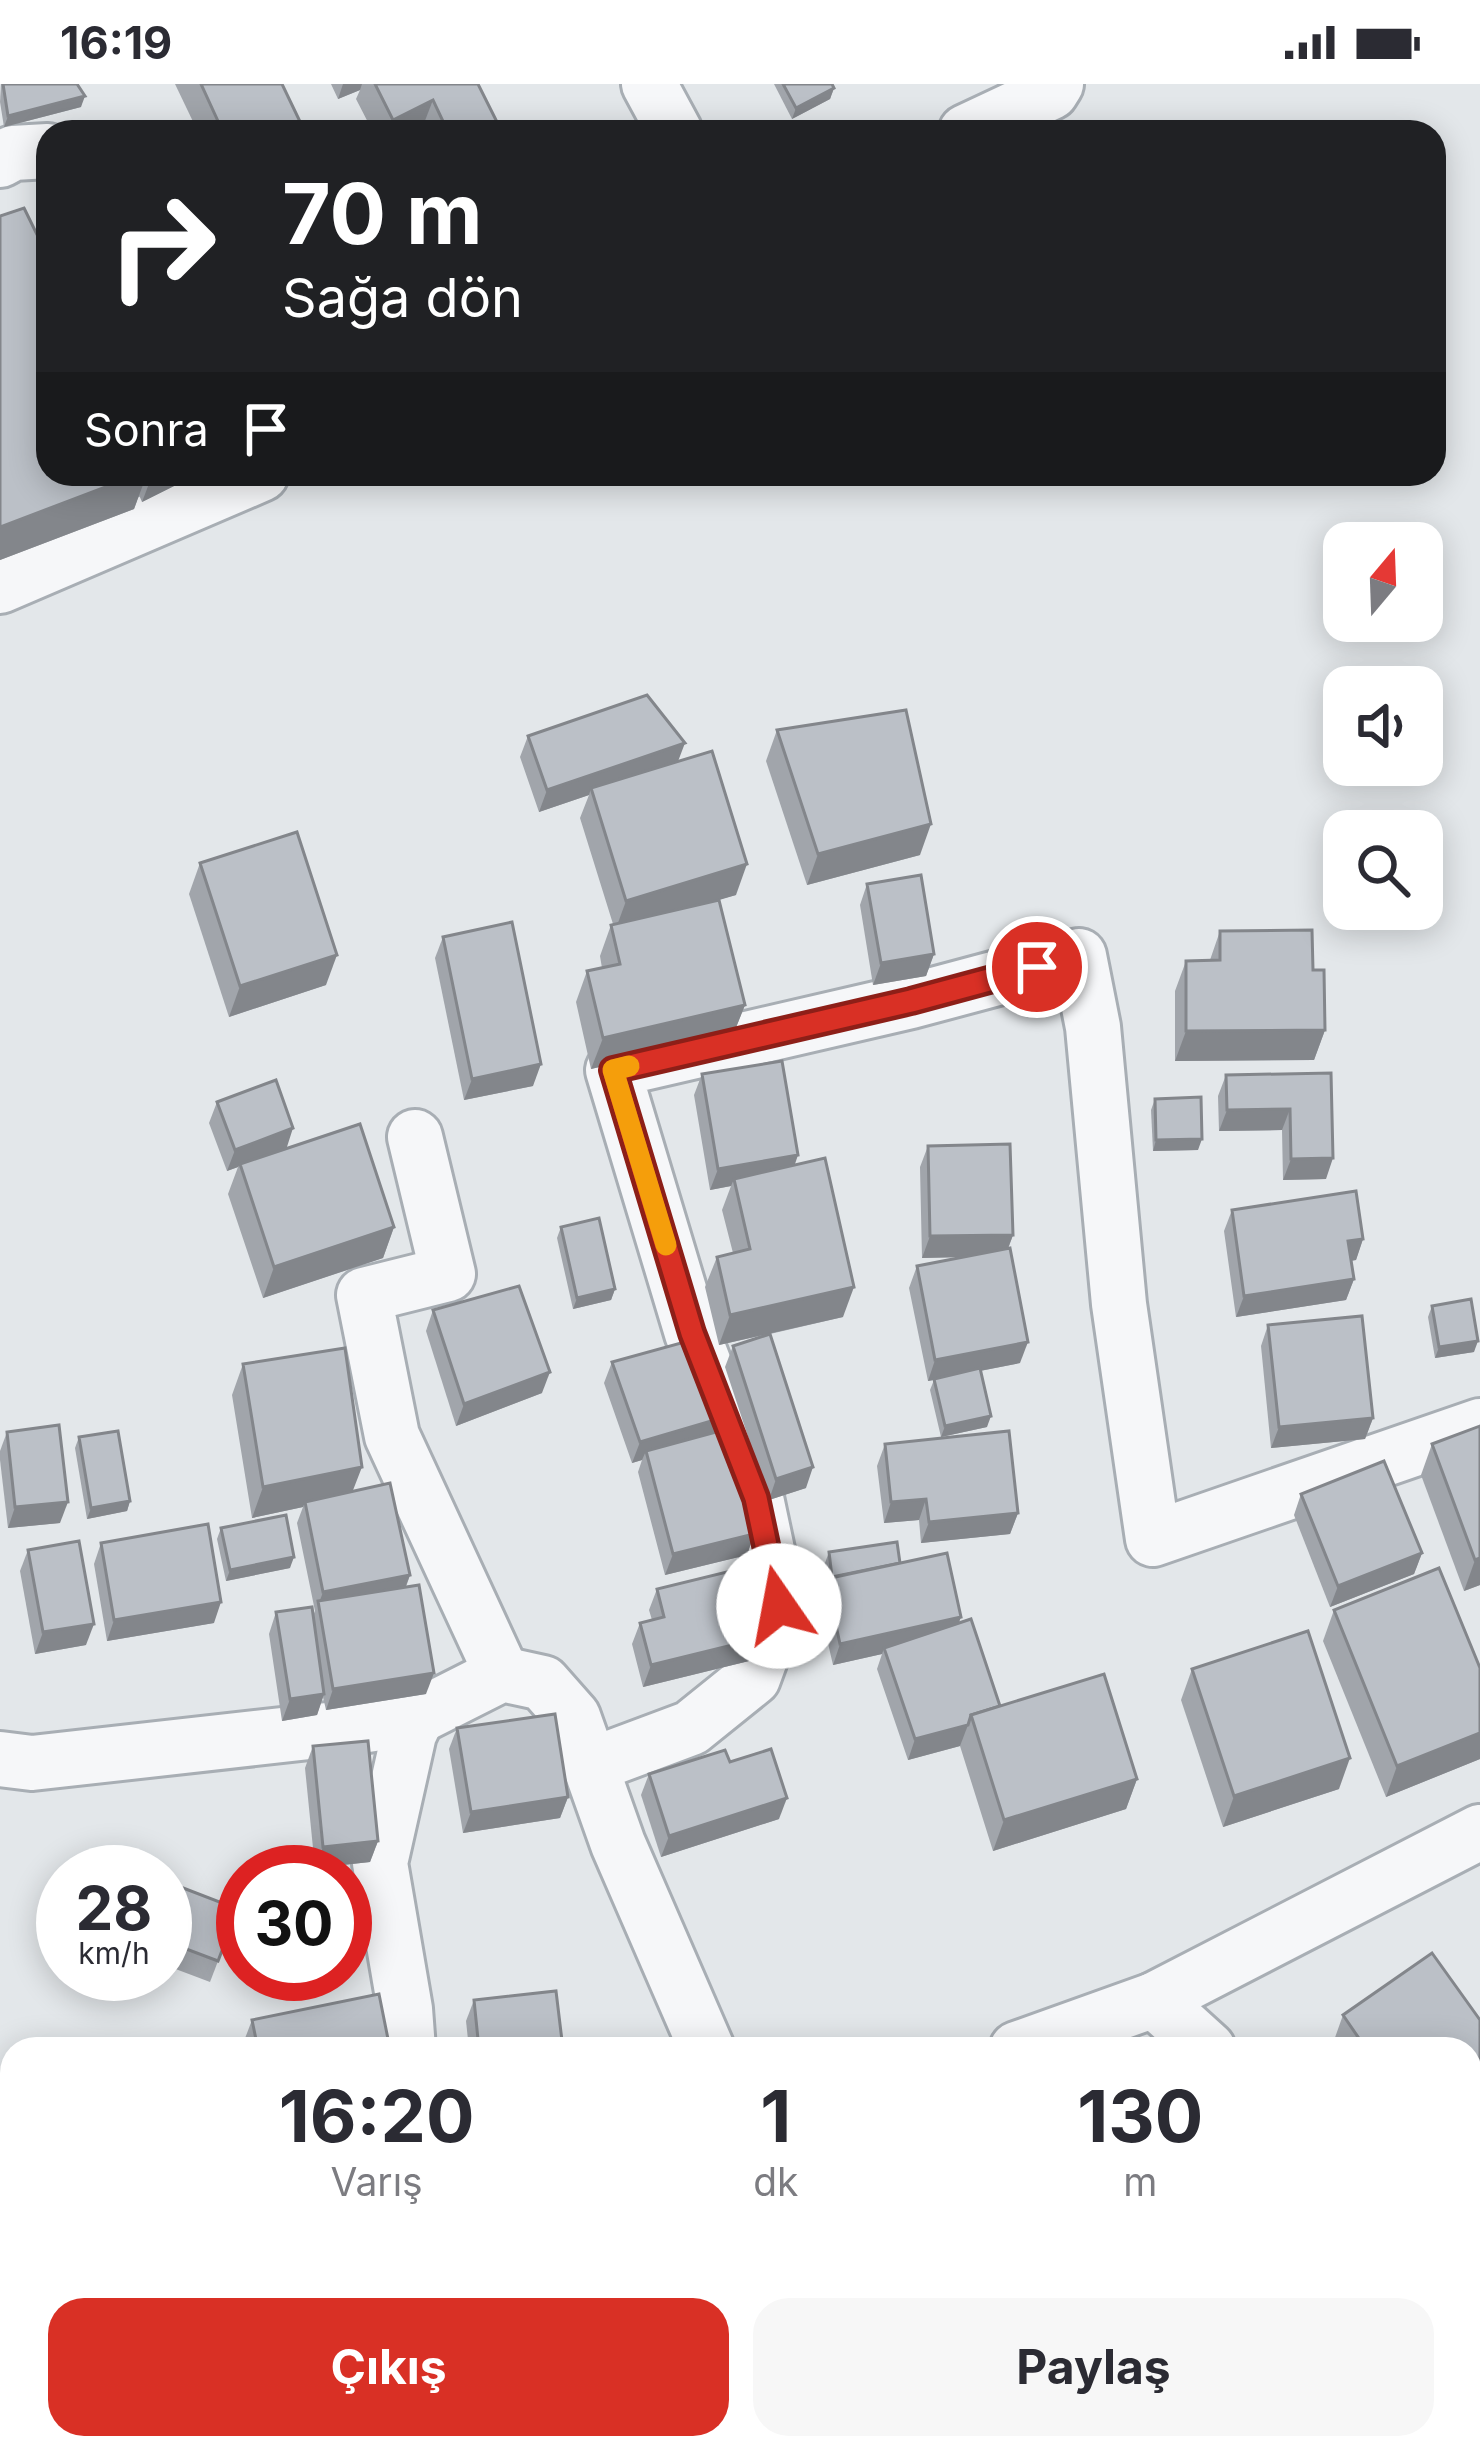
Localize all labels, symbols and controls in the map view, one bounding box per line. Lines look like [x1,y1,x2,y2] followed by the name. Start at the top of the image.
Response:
[60,15,172,70] text: 16:19
[282,163,483,264] text: 70 m
[84,168,240,324] icon: right
[282,265,523,330] text: Sağa dön
[233,396,299,462] icon: arrive
[84,402,209,457] text: Sonra
[1323,522,1443,642] north arrow
[1323,522,1443,930] map controls
[1323,666,1443,786] button: sound
[1323,810,1443,930] button: search
[986,916,1088,1018] pin
[1004,934,1070,1000] icon: arrive
[716,1543,842,1669] position arrow
[216,1845,372,2001] speed limit sign: 30
[76,1872,152,1944] text: 28
[78,1935,150,1971] text: km/h
[279,2072,474,2159] text: 16:20
[760,2072,791,2159] text: 1
[1077,2072,1203,2159] text: 130
[331,2158,423,2205] text: Varış
[753,2158,798,2205] text: dk
[1123,2158,1157,2205] text: m
[48,2298,729,2436] button: Çıkış
[753,2298,1434,2436] button: Paylaş

